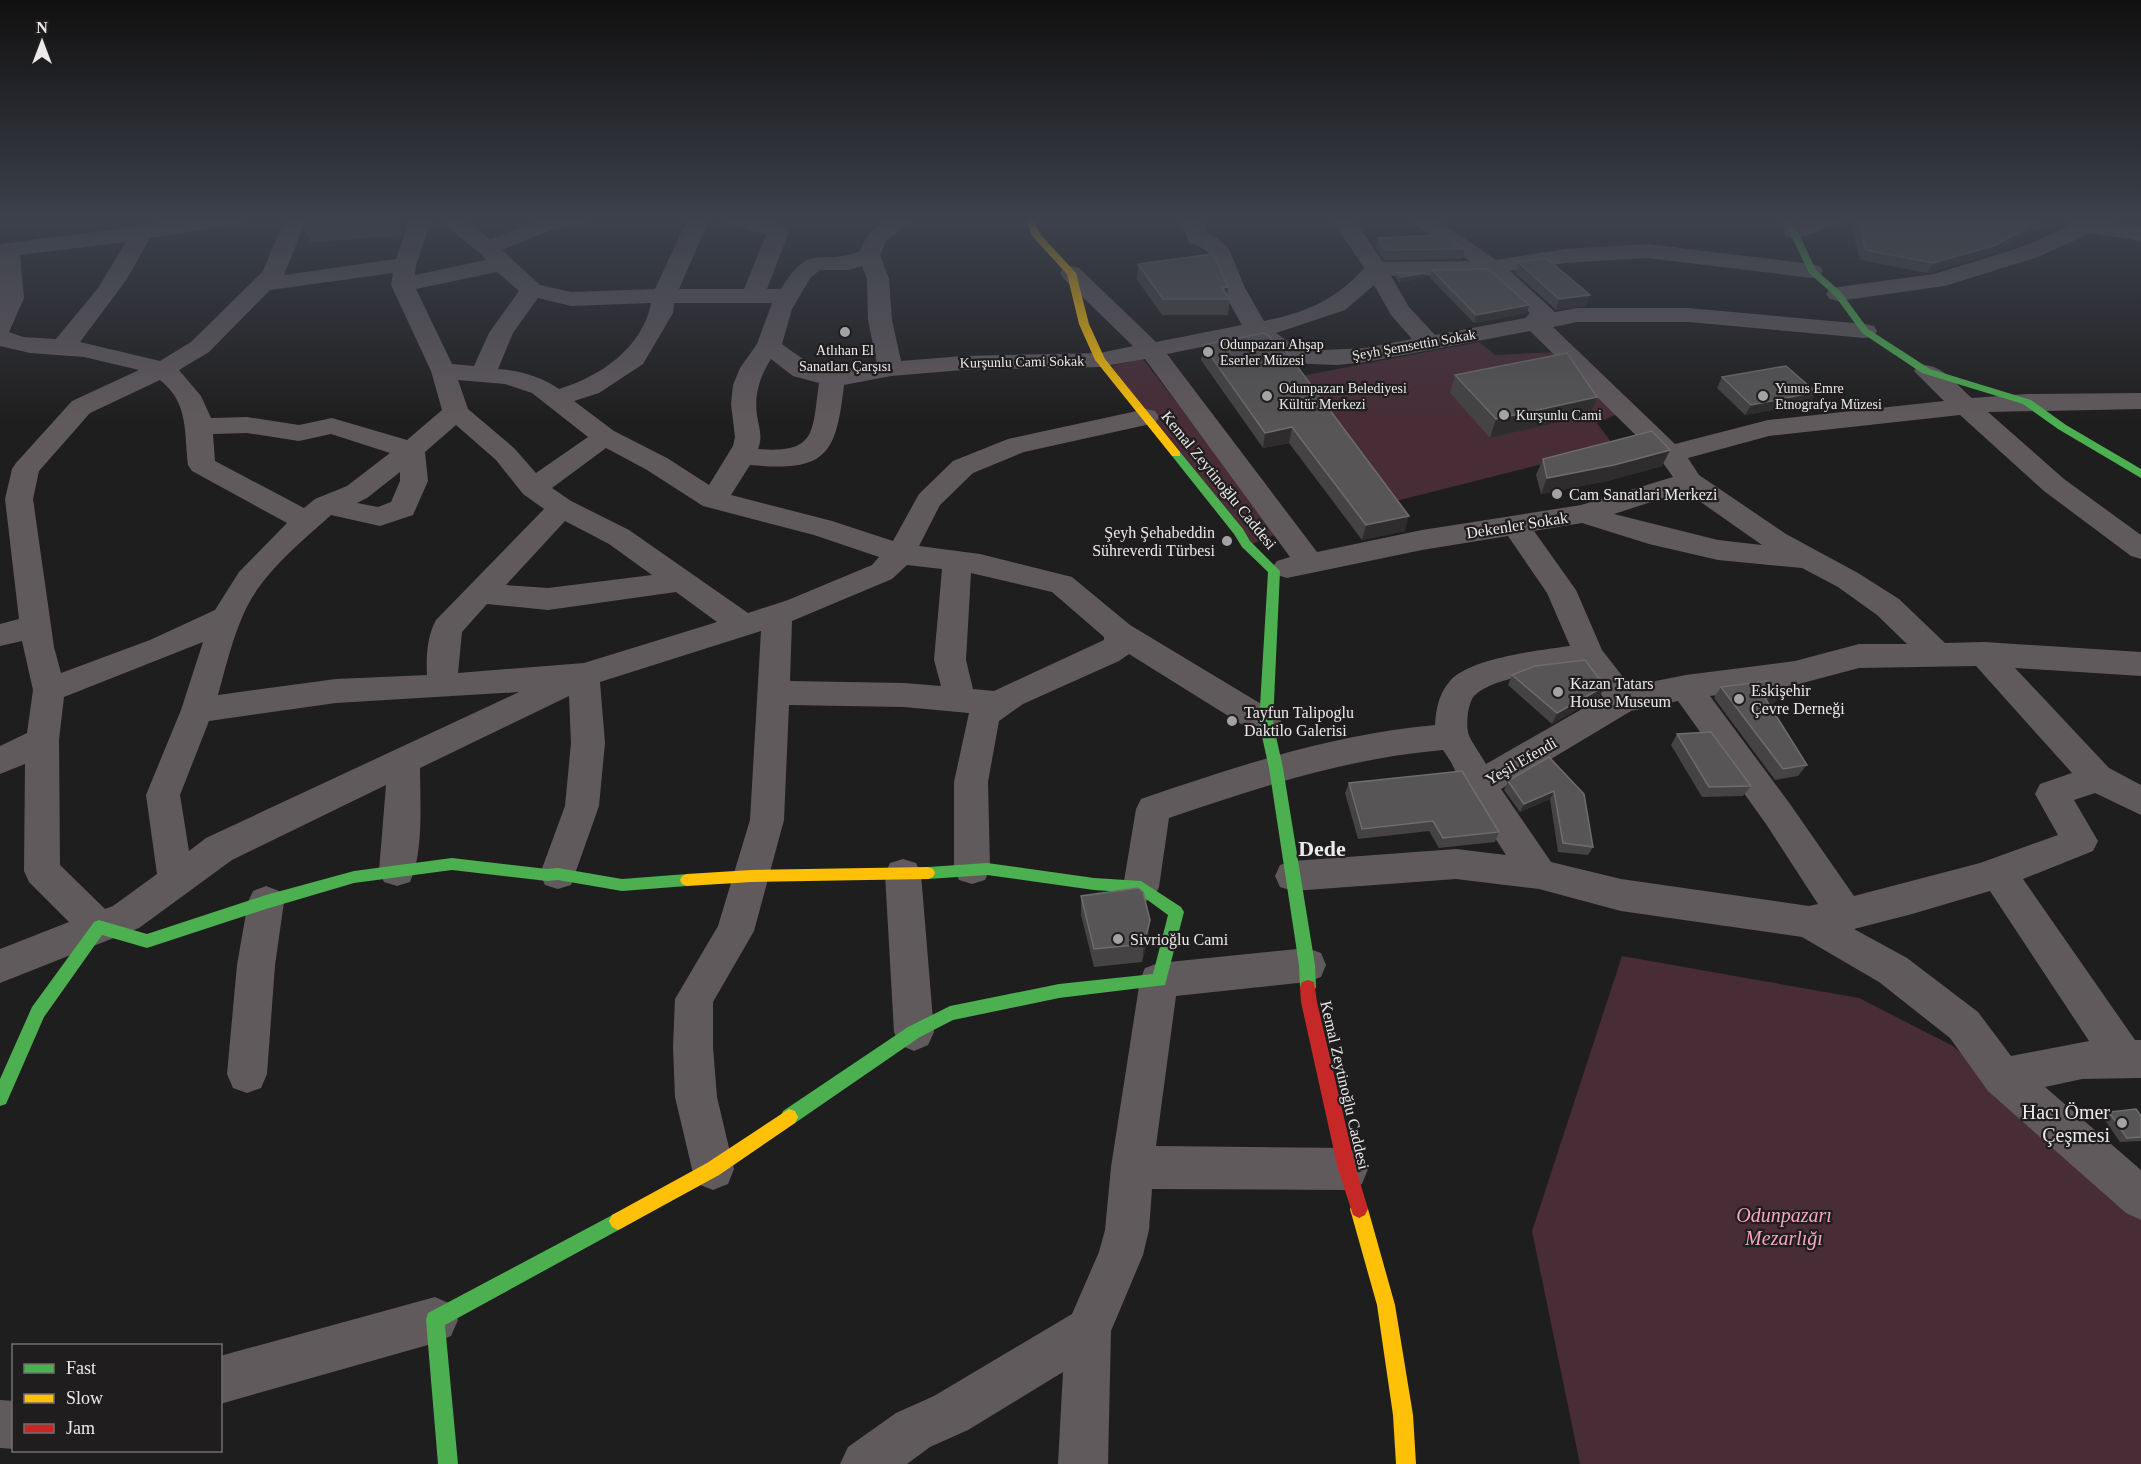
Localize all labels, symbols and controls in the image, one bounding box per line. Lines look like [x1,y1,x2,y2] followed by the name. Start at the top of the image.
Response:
[12,12,72,72] north arrow
[36,19,48,36] text: N
[838,325,852,339] marker: Atlıhan El Sanatları Çarşısı
[1351,327,1477,363] street label: Şeyh Şemsettin Sokak
[1220,337,1324,368] place label: Odunpazarı Ahşap Eserler Müzesi
[799,343,891,374] place label: Atlıhan El Sanatları Çarşısı
[1201,345,1215,359] marker: Odunpazarı Ahşap Eserler Müzesi
[960,353,1084,371] street label: Kurşunlu Cami Sokak
[1279,381,1407,412] place label: Odunpazarı Belediyesi Kültür Merkezi
[1775,381,1882,412] place label: Yunus Emre Etnografya Müzesi
[1260,389,1274,403] marker: Odunpazarı Belediyesi Kültür Merkezi
[1756,389,1770,403] marker: Yunus Emre Etnografya Müzesi
[1157,408,1280,553] street label: Kemal Zeytinoğlu Caddesi
[1497,408,1511,422] marker: Kurşunlu Cami
[1516,408,1602,423] place label: Kurşunlu Cami
[1569,486,1718,503] place label: Cam Sanatlari Merkezi
[1550,487,1564,501] marker: Cam Sanatlari Merkezi
[1465,509,1569,541] street label: Dekenler Sokak
[1092,524,1216,559] place label: Şeyh Şehabeddin Sühreverdi Türbesi
[1220,534,1234,548] marker: Şeyh Şehabeddin Sühreverdi Türbesi
[1570,675,1671,710] place label: Kazan Tatars House Museum
[1751,682,1845,718] place label: Eskişehir Çevre Derneği
[1551,685,1565,699] marker: Kazan Tatars House Museum
[1732,692,1746,706] marker: Eskişehir Çevre Derneği
[1244,704,1354,739] place label: Tayfun Talipoglu Daktilo Galerisi
[1225,714,1239,728] marker: Tayfun Talipoglu Daktilo Galerisi
[1483,734,1560,789] street label: Yeşil Efendi
[1298,836,1346,861] district label: Dede
[1130,931,1229,949] place label: Sivrioğlu Cami
[1111,932,1125,946] marker: Sivrioğlu Cami
[1316,999,1373,1172] street label: Kemal Zeytinoğlu Caddesi
[2022,1101,2110,1147] place label: Hacı Ömer Çeşmesi
[2115,1116,2129,1130] marker: Hacı Ömer Çeşmesi
[1736,1204,1832,1250] park label: Odunpazarı Mezarlığı
[12,1344,222,1452] legend
[66,1358,96,1378] text: Fast
[66,1388,103,1408] text: Slow
[66,1418,95,1438] text: Jam

